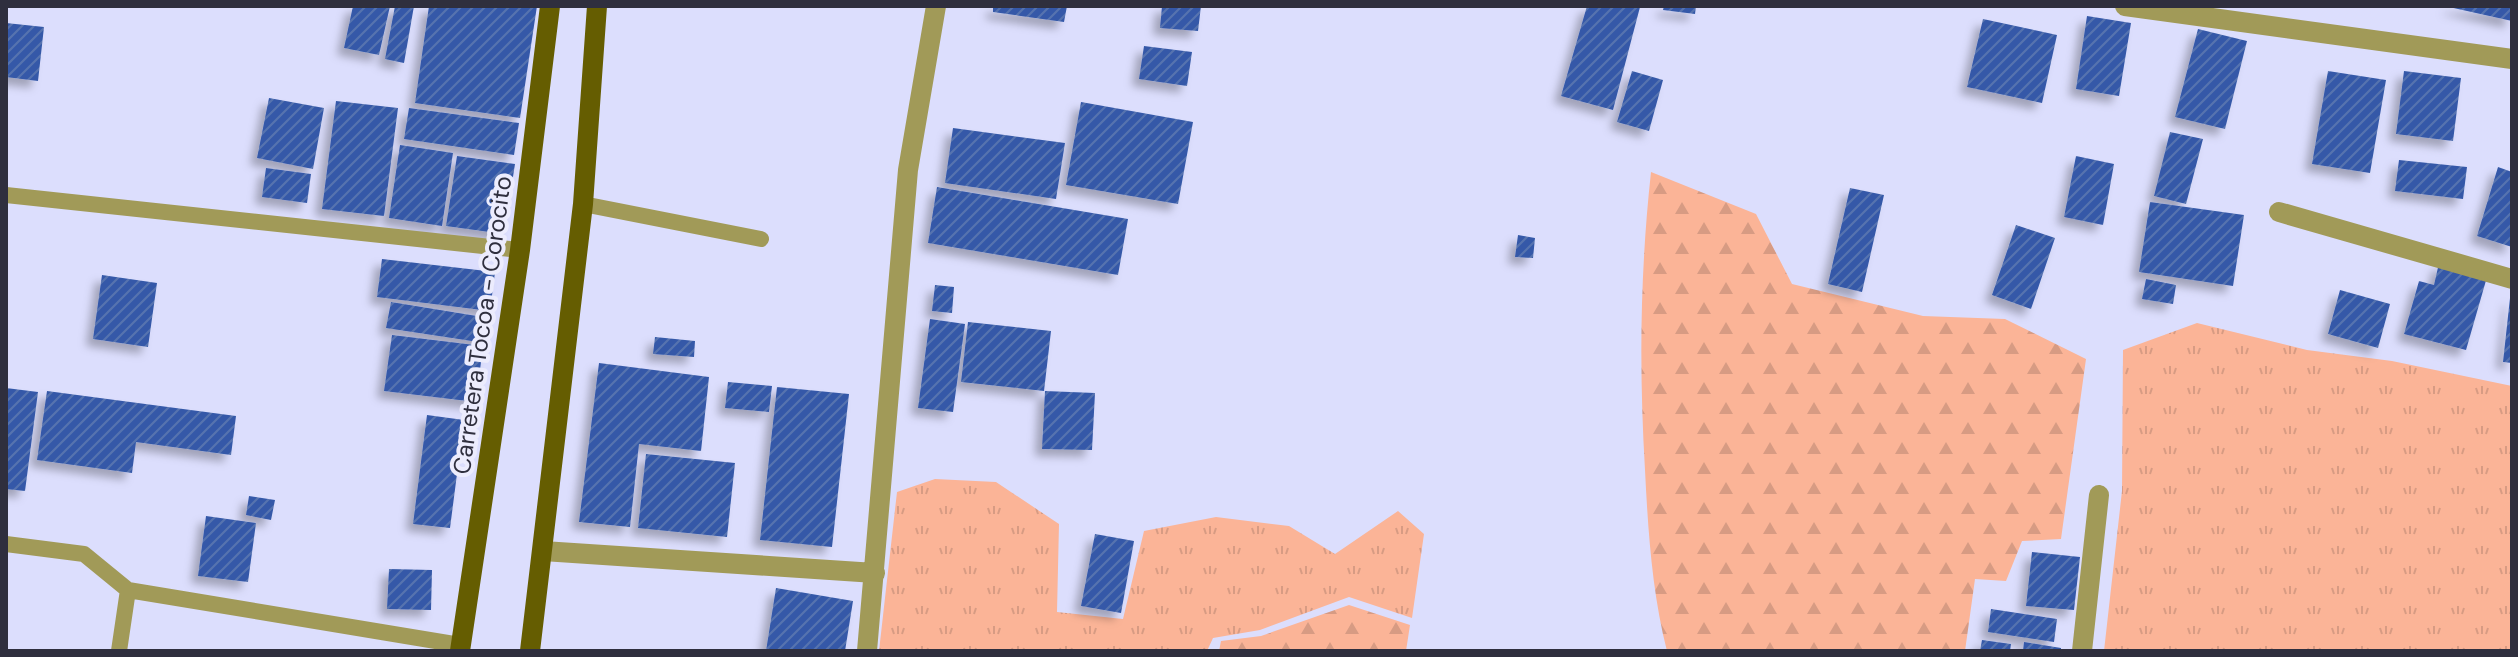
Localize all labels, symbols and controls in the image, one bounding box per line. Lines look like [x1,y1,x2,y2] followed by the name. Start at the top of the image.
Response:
[446,174,518,476] street label: Carretera Tocoa - Corocito

